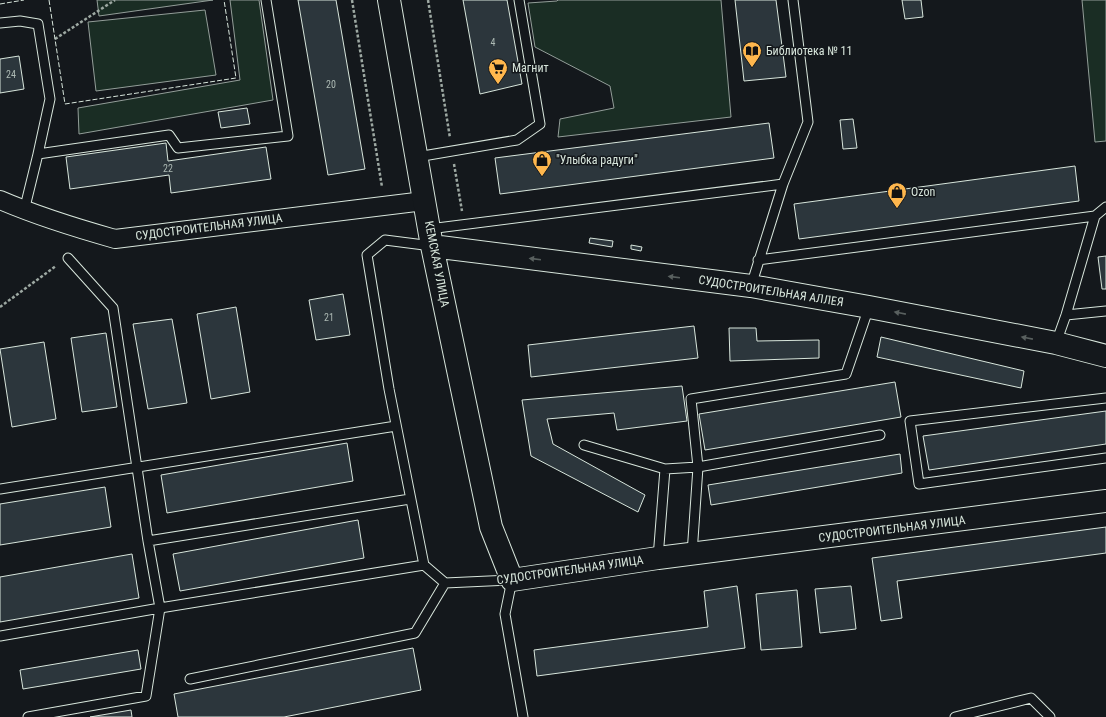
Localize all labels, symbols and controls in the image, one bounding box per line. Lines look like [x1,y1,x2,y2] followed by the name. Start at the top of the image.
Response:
[491,37,496,48] house number: 4
[741,40,763,68] library icon: Библиотека № 11
[766,44,852,58] place label: Библиотека № 11
[487,57,509,85] supermarket icon: Магнит
[512,61,549,75] place label: Магнит
[6,69,16,80] house number: 24
[326,79,336,90] house number: 20
[531,149,553,177] shop icon: "Улыбка радуги"
[556,153,638,167] place label: "Улыбка радуги"
[163,163,173,174] house number: 22
[886,181,908,209] shop icon: Ozon
[911,185,935,199] place label: Ozon
[135,211,283,243] street label: СУДОСТРОИТЕЛЬНАЯ УЛИЦА
[422,220,452,308] street label: КЕМСКАЯ УЛИЦА
[529,256,541,263] one-way arrow
[668,273,681,280] one-way arrow
[697,273,845,309] street label: СУДОСТРОИТЕЛЬНАЯ АЛЛЕЯ
[893,309,906,315] one-way arrow
[324,312,334,323] house number: 21
[1021,334,1033,340] one-way arrow
[818,513,966,545] street label: СУДОСТРОИТЕЛЬНАЯ УЛИЦА
[496,553,644,587] street label: СУДОСТРОИТЕЛЬНАЯ УЛИЦА

